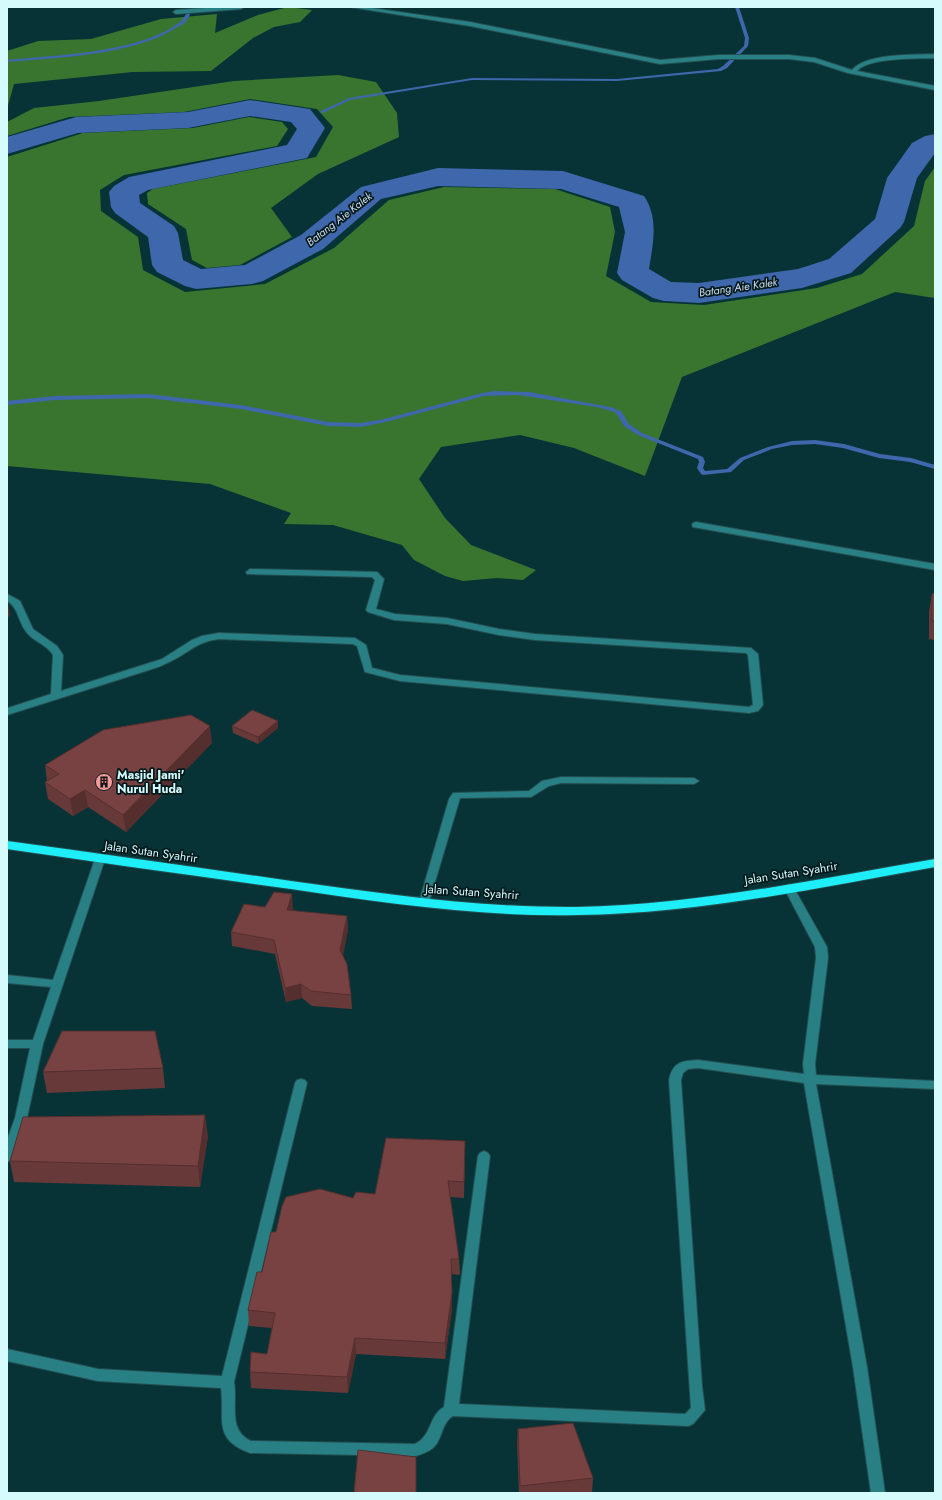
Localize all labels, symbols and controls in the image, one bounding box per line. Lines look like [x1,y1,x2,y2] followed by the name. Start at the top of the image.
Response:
[303,188,376,250] water label: Batang Aie Kalek
[698,273,780,300] water label: Batang Aie Kalek
[117,766,185,798] place label: Masjid Jami' Nurul Huda
[94,772,114,792] building icon: Masjid Jami' Nurul Huda
[101,836,200,868] street label: Jalan Sutan Syahrir
[741,857,840,890] street label: Jalan Sutan Syahrir
[423,880,520,904] street label: Jalan Sutan Syahrir

